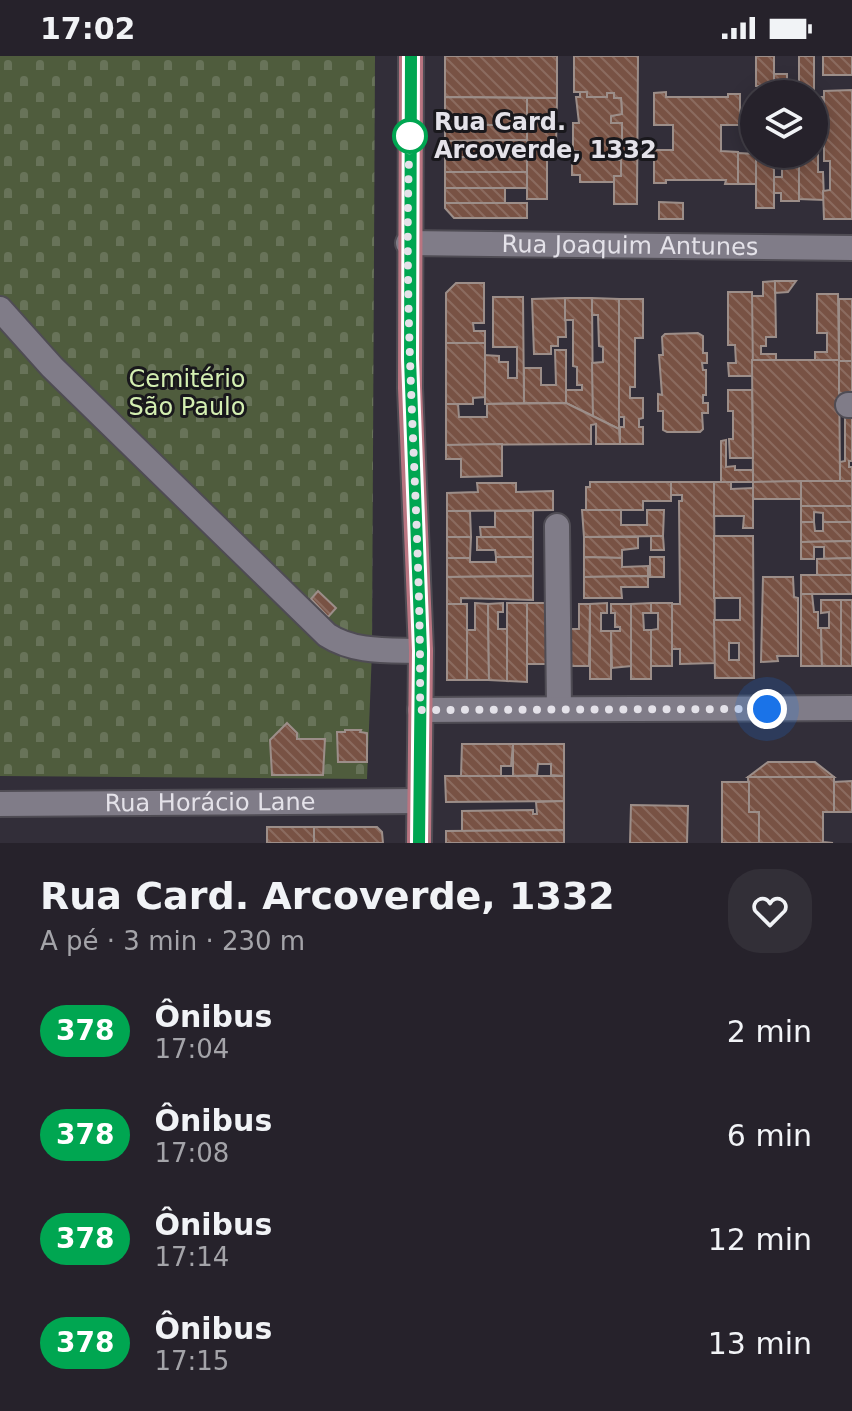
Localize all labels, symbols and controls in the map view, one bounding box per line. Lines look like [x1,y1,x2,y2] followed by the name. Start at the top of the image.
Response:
[40,11,136,46] text: 17:02
[740,80,828,168] map controls
[740,80,828,168] button: layers
[434,108,657,164] place label: Rua Card. Arcoverde, 1332
[393,119,427,153] marker: Rua Card. Arcoverde, 1332
[502,230,758,261] street label: Rua Joaquim Antunes
[129,365,245,421] park label: Cemitério São Paulo
[747,689,787,729] your location
[104,788,315,817] street label: Rua Horácio Lane
[728,869,812,953] button: heart
[40,874,615,918] text: Rua Card. Arcoverde, 1332
[40,926,305,956] text: A pé · 3 min · 230 m
[154,999,272,1034] text: Ônibus
[56,1014,114,1047] text: 378
[727,1014,812,1049] text: 2 min
[154,1034,229,1064] text: 17:04
[154,1103,272,1138] text: Ônibus
[56,1118,114,1151] text: 378
[727,1118,812,1153] text: 6 min
[154,1138,229,1168] text: 17:08
[154,1207,272,1242] text: Ônibus
[56,1222,114,1255] text: 378
[708,1222,812,1257] text: 12 min
[154,1242,229,1272] text: 17:14
[154,1311,272,1346] text: Ônibus
[56,1326,114,1359] text: 378
[708,1326,812,1361] text: 13 min
[154,1346,229,1376] text: 17:15

